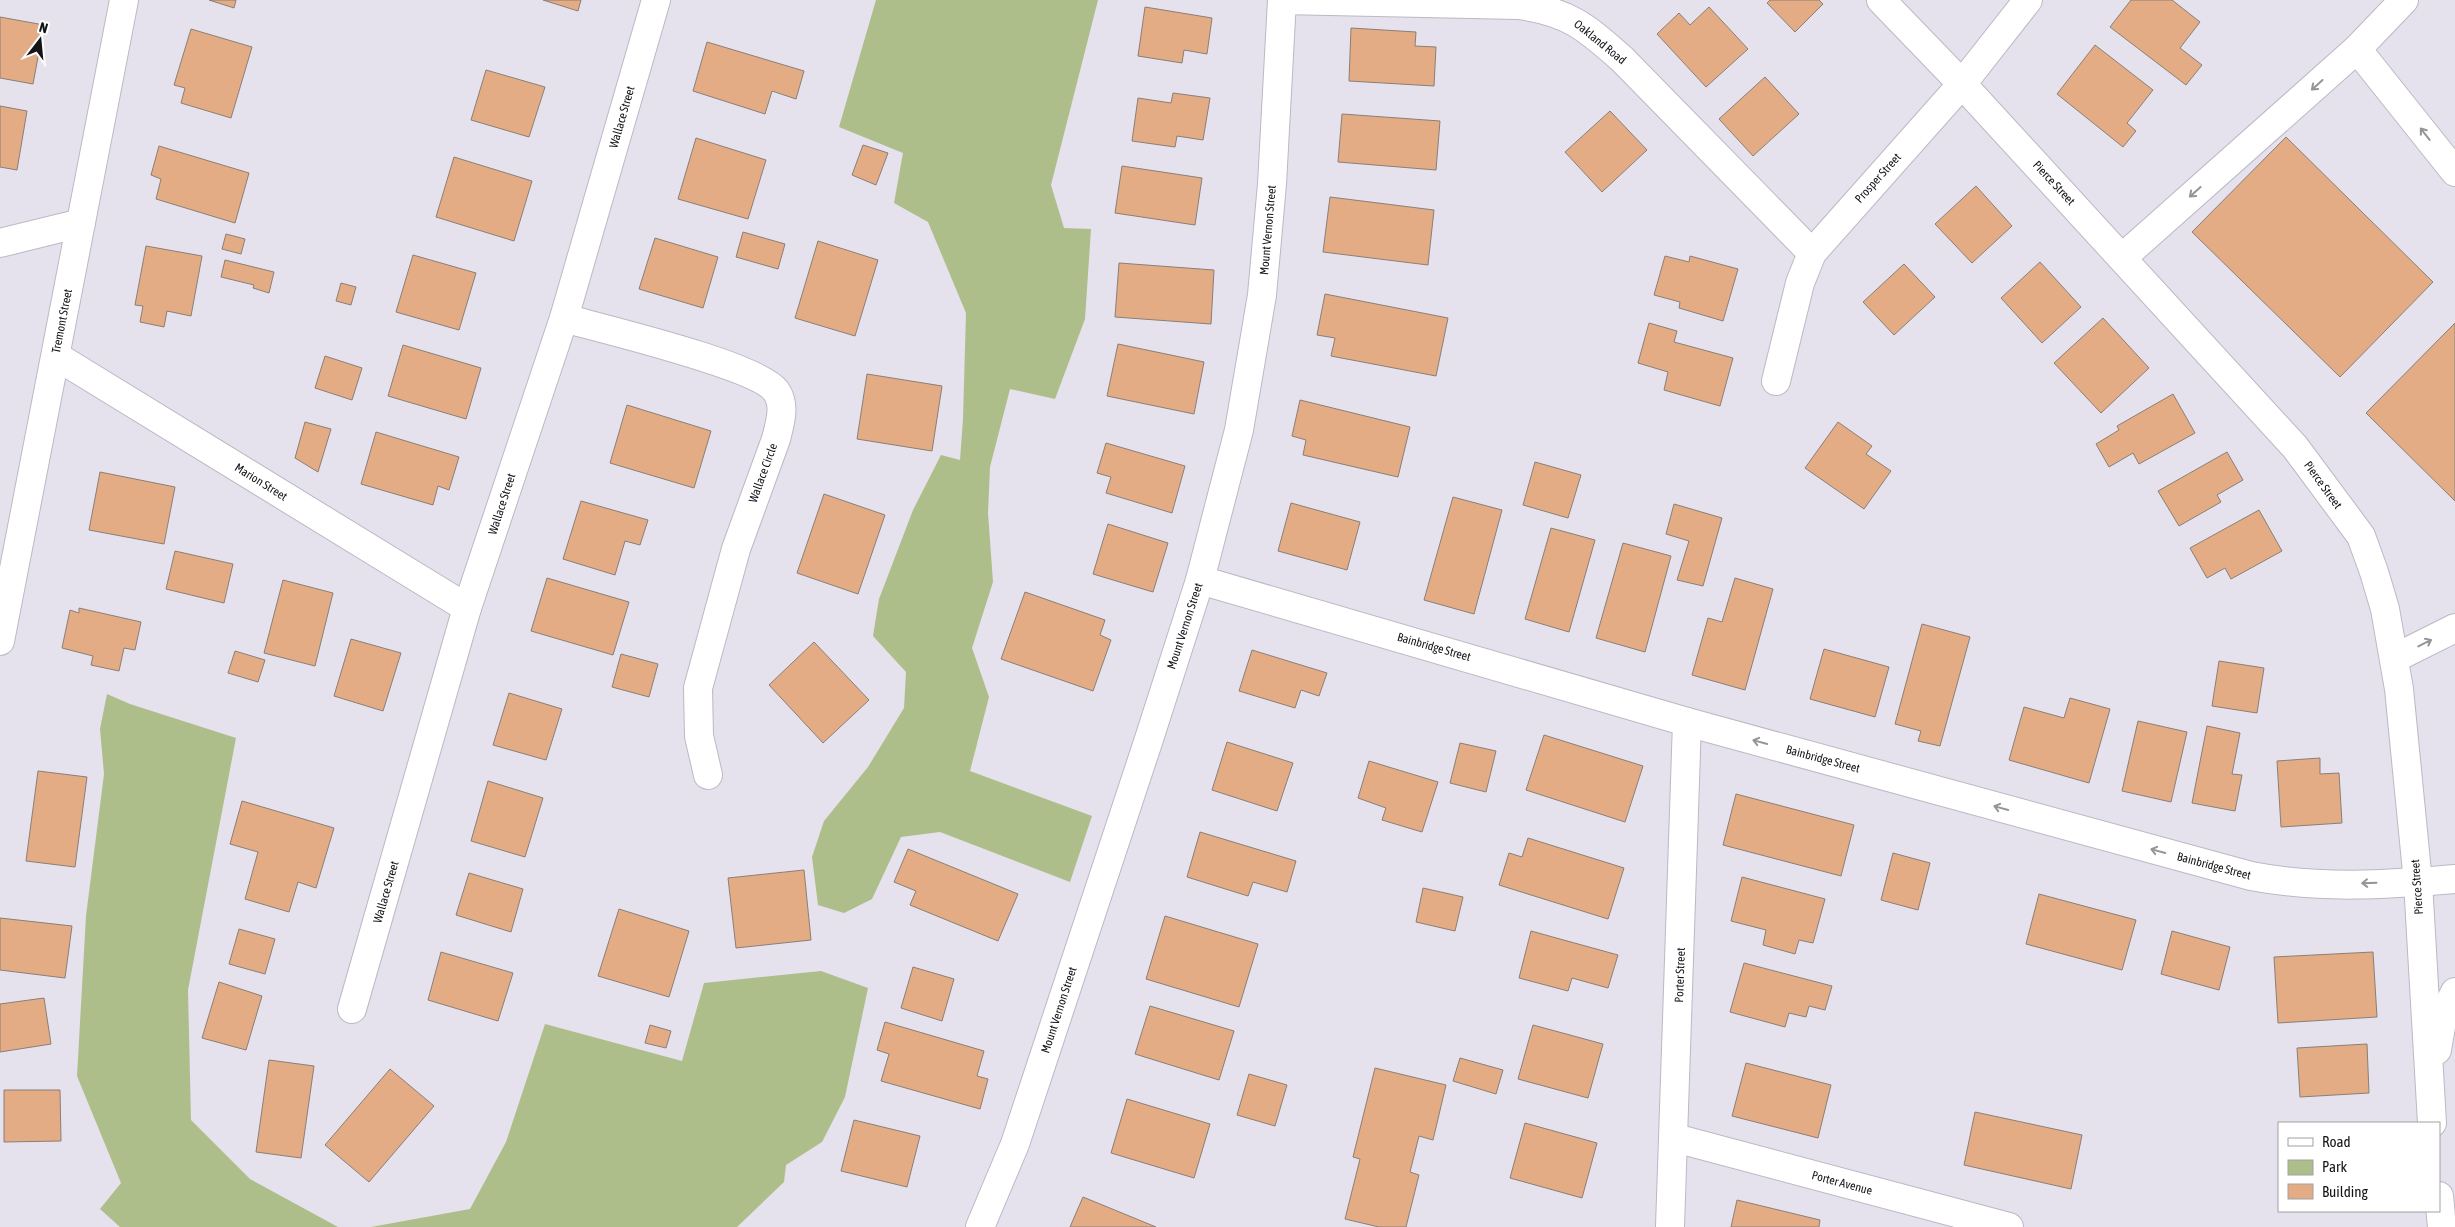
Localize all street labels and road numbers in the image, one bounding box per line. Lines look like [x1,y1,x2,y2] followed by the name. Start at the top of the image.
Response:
[1571,17,1629,67] street label: Oakland Road
[606,84,638,150] street label: Wallace Street
[1852,150,1904,206] street label: Prosper Street
[2030,158,2078,208] street label: Pierce Street
[1257,184,1279,276] street label: Mount Vernon Street
[49,287,75,354] street label: Tremont Street
[746,441,780,505] street label: Wallace Circle
[2301,459,2345,512] street label: Pierce Street
[232,460,290,504] street label: Marion Street
[485,471,519,536] street label: Wallace Street
[1164,580,1206,671] street label: Mount Vernon Street
[1396,630,1473,664] street label: Bainbridge Street
[1785,742,1862,776] street label: Bainbridge Street
[2176,849,2253,883] street label: Bainbridge Street
[2408,858,2426,915] street label: Pierce Street
[370,859,402,925] street label: Wallace Street
[1672,947,1688,1003] street label: Porter Street
[1038,964,1080,1055] street label: Mount Vernon Street
[1810,1168,1874,1198] street label: Porter Avenue

